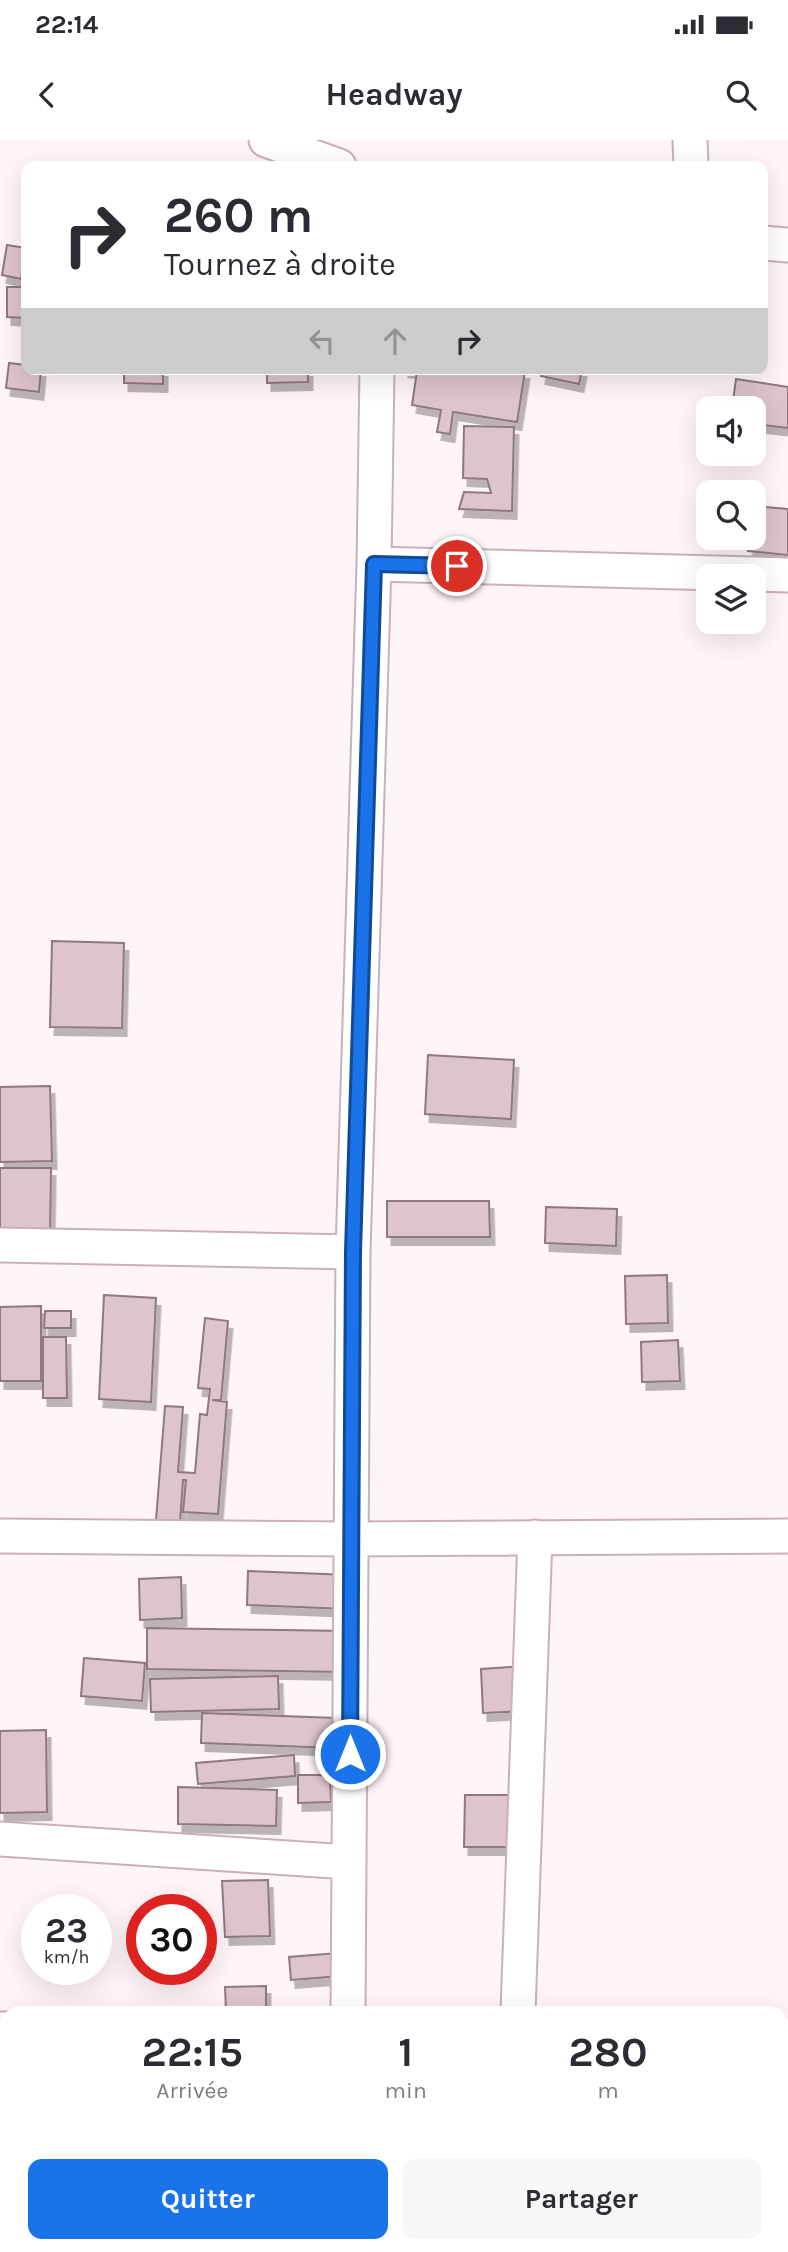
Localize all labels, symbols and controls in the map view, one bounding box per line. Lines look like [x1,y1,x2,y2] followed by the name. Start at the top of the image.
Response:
[35,9,98,40] text: 22:14
[28,76,66,114] icon: back
[326,76,463,113] text: Headway
[722,76,760,114] icon: search
[164,187,313,244] text: 260 m
[49,189,140,280] icon: right
[164,246,396,283] text: Tournez à droite
[303,322,341,360] icon: left
[376,322,414,360] icon: ahead
[449,322,487,360] icon: right
[696,396,766,634] map controls
[696,396,766,466] button: sound
[696,480,766,550] button: search
[427,536,487,596] pin
[438,547,476,585] icon: arrive
[696,564,766,634] button: layers
[313,1717,387,1791] position arrow
[126,1894,217,1985] speed limit sign: 30
[45,1910,88,1951] text: 23
[44,1946,89,1968] text: km/h
[142,2027,243,2077] text: 22:15
[398,2027,413,2077] text: 1
[568,2027,647,2077] text: 280
[156,2077,228,2104] text: Arrivée
[385,2077,427,2104] text: min
[597,2077,619,2104] text: m
[28,2159,388,2239] button: Quitter
[402,2159,761,2239] button: Partager

